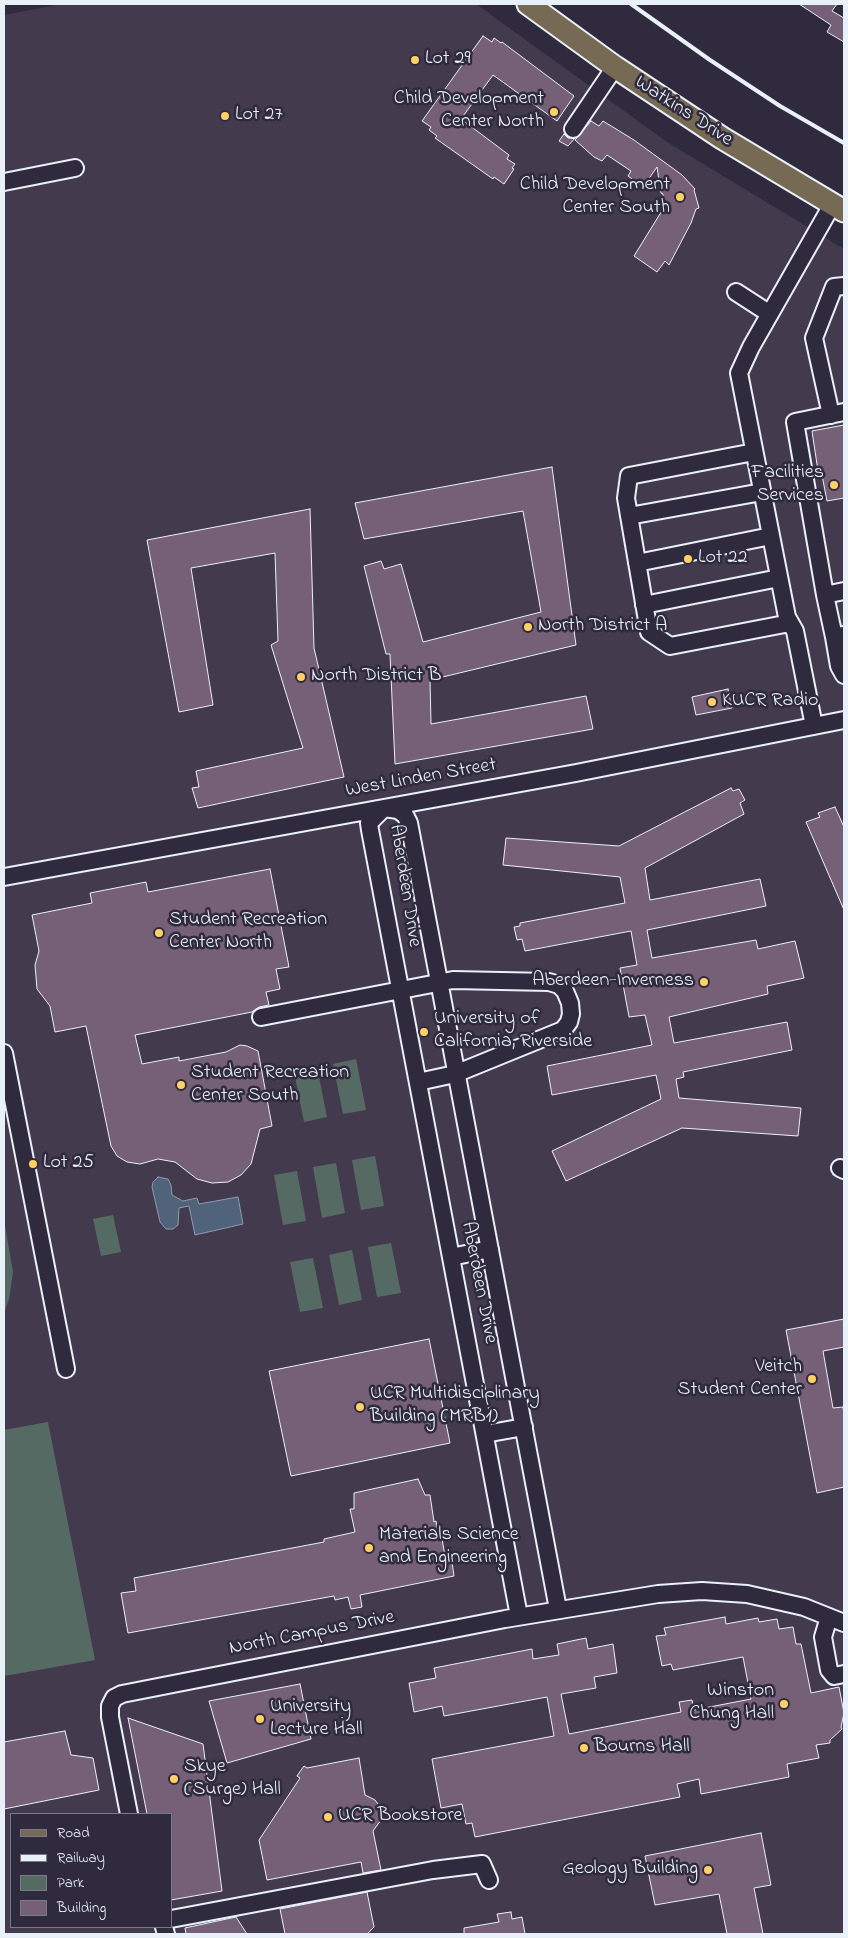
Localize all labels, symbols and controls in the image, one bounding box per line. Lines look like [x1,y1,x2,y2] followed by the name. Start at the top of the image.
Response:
[425,48,470,72] place label: Lot 29
[409,54,421,66] marker: Lot 29
[629,71,737,153] street label: Watkins Drive
[394,88,544,135] place label: Child Development Center North
[235,104,283,128] place label: Lot 27
[548,106,560,118] marker: Child Development Center North
[219,110,231,122] marker: Lot 27
[520,174,670,221] place label: Child Development Center South
[674,191,686,203] marker: Child Development Center South
[751,462,824,509] place label: Facilities Services
[828,479,840,491] marker: Facilities Services
[698,547,747,571] place label: Lot 22
[682,553,694,565] marker: Lot 22
[538,615,667,639] place label: North District A
[522,621,534,633] marker: North District A
[311,665,441,689] place label: North District B
[295,671,307,683] marker: North District B
[722,690,818,714] place label: KUCR Radio
[706,696,718,708] marker: KUCR Radio
[344,754,498,804] street label: West Linden Street
[382,823,426,949] street label: Aberdeen Drive
[169,909,327,956] place label: Student Recreation Center North
[153,927,165,939] marker: Student Recreation Center North
[532,970,694,994] place label: Aberdeen-Inverness
[698,976,710,988] marker: Aberdeen-Inverness
[434,1008,592,1055] place label: University of California, Riverside
[418,1026,430,1038] marker: University of California, Riverside
[191,1062,349,1109] place label: Student Recreation Center South
[175,1079,187,1091] marker: Student Recreation Center South
[43,1152,94,1176] place label: Lot 25
[27,1158,39,1170] marker: Lot 25
[454,1220,502,1346] street label: Aberdeen Drive
[678,1356,802,1403] place label: Veitch Student Center
[806,1373,818,1385] marker: Veitch Student Center
[370,1383,540,1430] place label: UCR Multidisciplinary Building (MRB1)
[354,1401,366,1413] marker: UCR Multidisciplinary Building (MRB1)
[379,1524,519,1571] place label: Materials Science and Engineering
[363,1542,375,1554] marker: Materials Science and Engineering
[227,1606,397,1662] street label: North Campus Drive
[689,1680,774,1727] place label: Winston Chung Hall
[270,1696,363,1743] place label: University Lecture Hall
[778,1698,790,1710] marker: Winston Chung Hall
[254,1713,266,1725] marker: University Lecture Hall
[594,1736,690,1760] place label: Bourns Hall
[578,1742,590,1754] marker: Bourns Hall
[184,1756,281,1803] place label: Skye (Surge) Hall
[168,1773,180,1785] marker: Skye (Surge) Hall
[338,1805,463,1829] place label: UCR Bookstore
[322,1811,334,1823] marker: UCR Bookstore
[10,1813,172,1928] legend
[57,1822,90,1844] text: Road
[57,1847,105,1869] text: Railway
[562,1858,698,1882] place label: Geology Building
[702,1864,714,1876] marker: Geology Building
[57,1872,84,1894] text: Park
[57,1897,106,1919] text: Building

